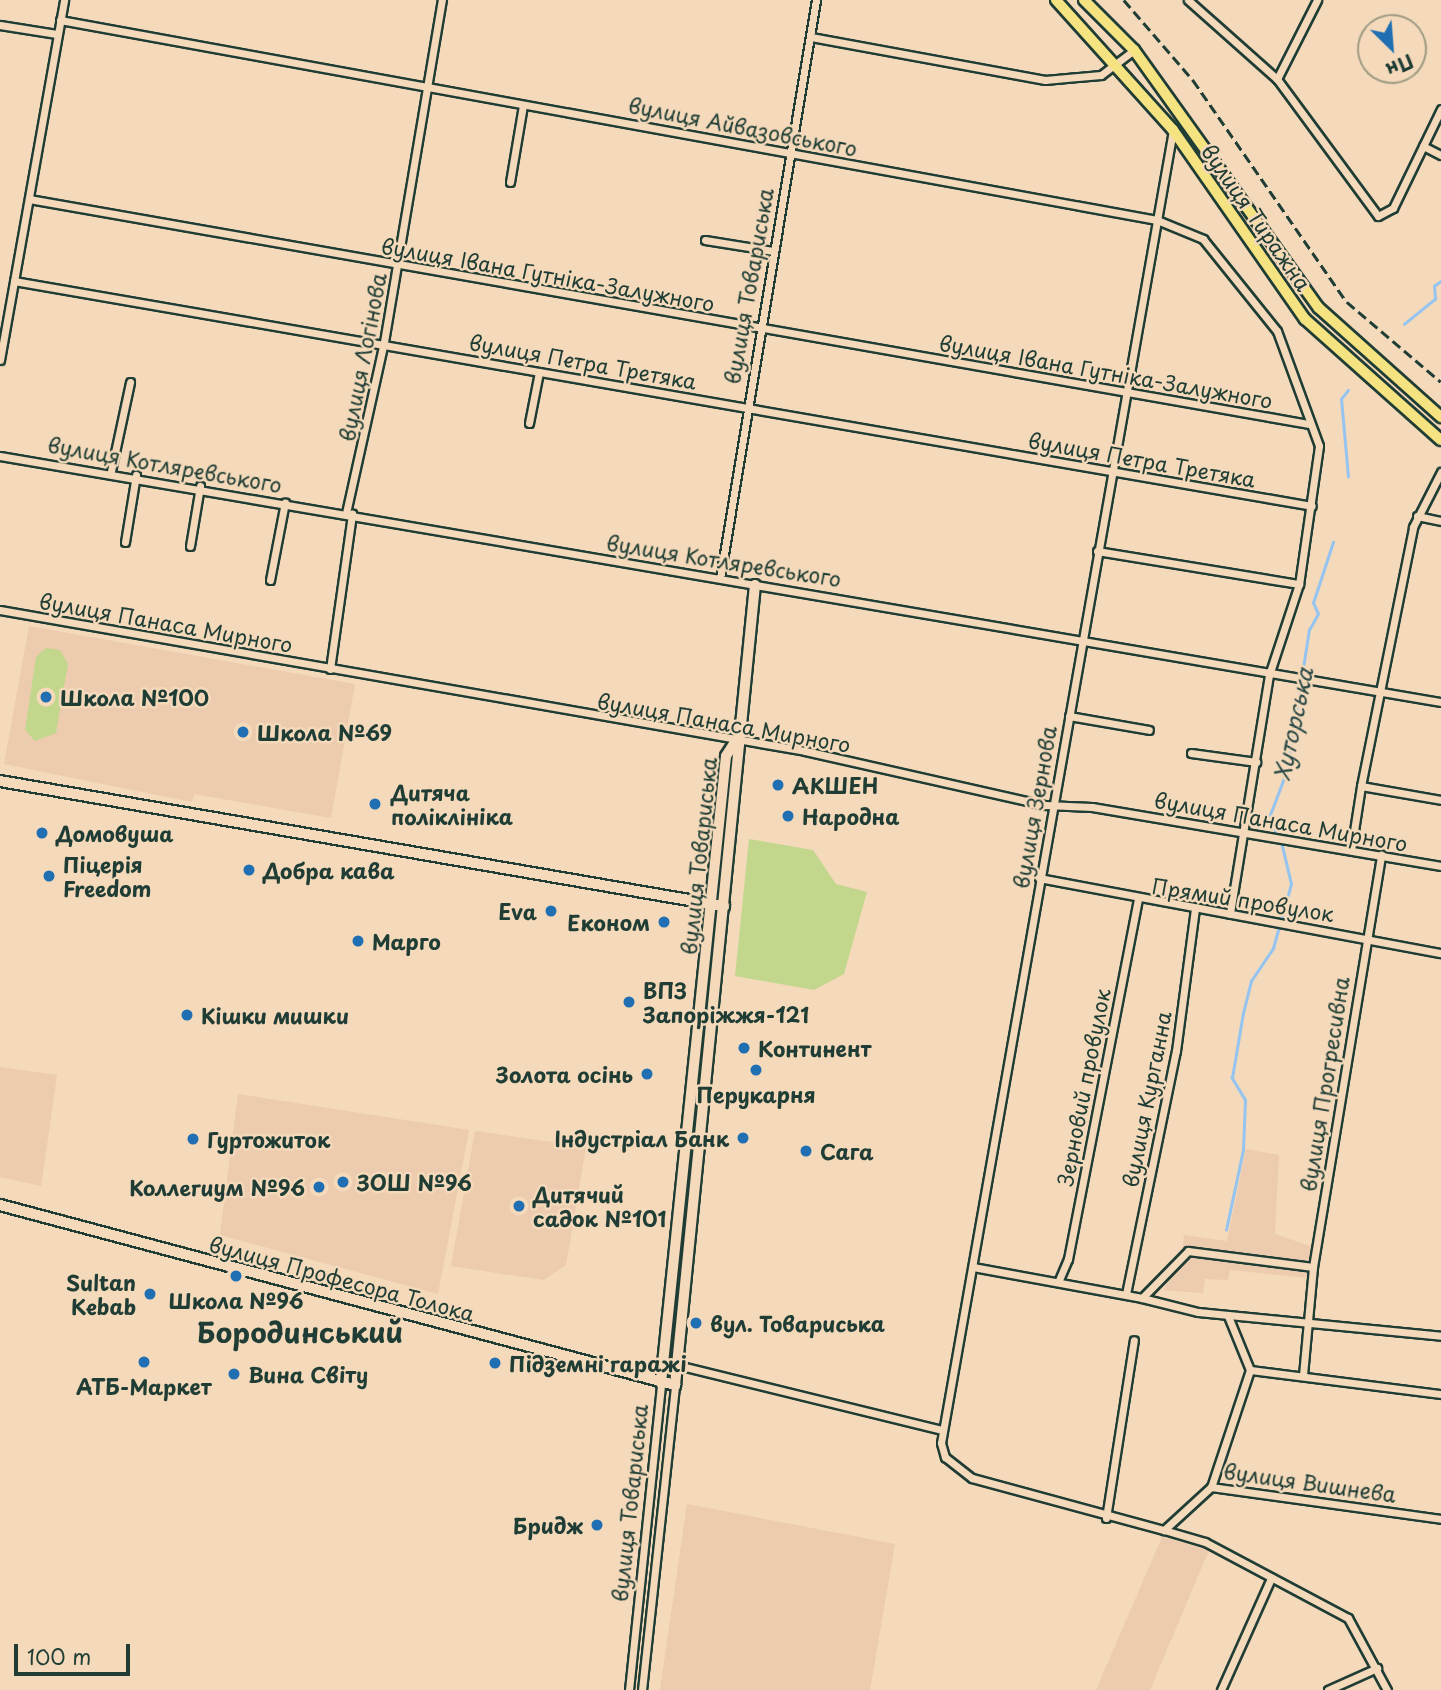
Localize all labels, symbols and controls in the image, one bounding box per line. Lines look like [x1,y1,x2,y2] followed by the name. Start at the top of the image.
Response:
[1357,14,1427,84] north arrow
[1382,48,1418,85] text: Пн
[626,91,860,161] street label: вулиця Айвазовського
[1197,139,1317,295] street label: вулиця Тиражна
[718,186,778,386] street label: вулиця Товариська
[379,232,717,316] street label: вулиця Івана Гутніка-Залужного
[333,270,391,444] street label: вулиця Логінова
[467,328,699,394] street label: вулиця Петра Третяка
[937,329,1275,413] street label: вулиця Івана Гутніка-Залужного
[1026,426,1258,492] street label: вулиця Петра Третяка
[46,431,284,497] street label: вулиця Котляревського
[604,529,844,591] street label: вулиця Котляревського
[37,587,295,657] street label: вулиця Панаса Мирного
[1268,665,1318,783] water label: Хуторська
[60,684,210,710] place label: Школа №100
[595,687,853,757] street label: вулиця Панаса Мирного
[38,689,54,705] marker: Школа №100
[257,719,393,745] place label: Школа №69
[235,724,251,740] marker: Школа №69
[1007,724,1061,890] street label: вулиця Зернова
[675,756,721,956] street label: вулиця Товариська
[792,772,878,798] place label: АКШЕН
[770,777,786,793] marker: АКШЕН
[391,779,513,829] place label: Дитяча поліклініка
[1152,786,1410,856] street label: вулиця Панаса Мирного
[365,794,385,814] marker: Дитяча поліклініка
[802,803,899,829] place label: Народна
[780,808,796,824] marker: Народна
[56,820,174,846] place label: Домовуша
[34,825,50,841] marker: Домовуша
[63,851,151,901] place label: Піцерія Freedom
[263,857,394,883] place label: Добра кава
[241,862,257,878] marker: Добра кава
[41,868,57,884] marker: Піцерія Freedom
[1149,872,1337,926] street label: Прямий провулок
[498,898,537,924] place label: Eva
[543,903,559,919] marker: Eva
[567,909,650,935] place label: Економ
[656,914,672,930] marker: Економ
[372,928,441,954] place label: Марго
[350,933,366,949] marker: Марго
[1295,975,1353,1193] street label: вулиця Прогресивна
[643,977,809,1027] place label: ВПЗ Запоріжжя-121
[1052,986,1114,1188] street label: Зерновий провулок
[621,994,637,1010] marker: ВПЗ Запоріжжя-121
[201,1002,351,1028] place label: Кішки мишки
[179,1007,195,1023] marker: Кішки мишки
[1117,1009,1175,1189] street label: вулиця Курганна
[758,1035,871,1061] place label: Континент
[736,1040,752,1056] marker: Континент
[496,1061,633,1087] place label: Золота осінь
[748,1062,764,1078] marker: Перукарня
[639,1066,655,1082] marker: Золота осінь
[696,1081,816,1107] place label: Перукарня
[554,1125,729,1151] place label: Індустріал Банк
[207,1126,330,1152] place label: Гуртожиток
[735,1130,751,1146] marker: Індустріал Банк
[185,1131,201,1147] marker: Гуртожиток
[820,1138,874,1164] place label: Сага
[798,1143,814,1159] marker: Сага
[357,1169,473,1195] place label: ЗОШ №96
[129,1174,305,1200] place label: Коллегиум №96
[335,1174,351,1190] marker: ЗОШ №96
[311,1179,327,1195] marker: Коллегиум №96
[533,1181,666,1231] place label: Дитячий садок №101
[511,1198,527,1214] marker: Дитячий садок №101
[206,1230,478,1326] street label: вулиця Професора Толока
[228,1268,244,1284] marker: Школа №96
[66,1269,136,1319] place label: Sultan Kebab
[142,1286,158,1302] marker: Sultan Kebab
[168,1287,304,1313] place label: Школа №96
[710,1310,885,1336] place label: вул. Товариська
[197,1315,403,1349] district label: Бородинський
[688,1315,704,1331] marker: вул. Товариська
[509,1350,688,1376] place label: Підземні гаражі
[136,1354,152,1370] marker: АТБ-Маркет
[487,1355,503,1371] marker: Підземні гаражі
[248,1361,369,1387] place label: Вина Світу
[226,1366,242,1382] marker: Вина Світу
[76,1373,212,1399] place label: АТБ-Маркет
[606,1403,652,1603] street label: вулиця Товариська
[1221,1457,1399,1507] street label: вулиця Вишнева
[513,1512,583,1538] place label: Бридж
[589,1517,605,1533] marker: Бридж
[18,1630,133,1674] scale bar
[27,1640,91,1672] text: 100 m

